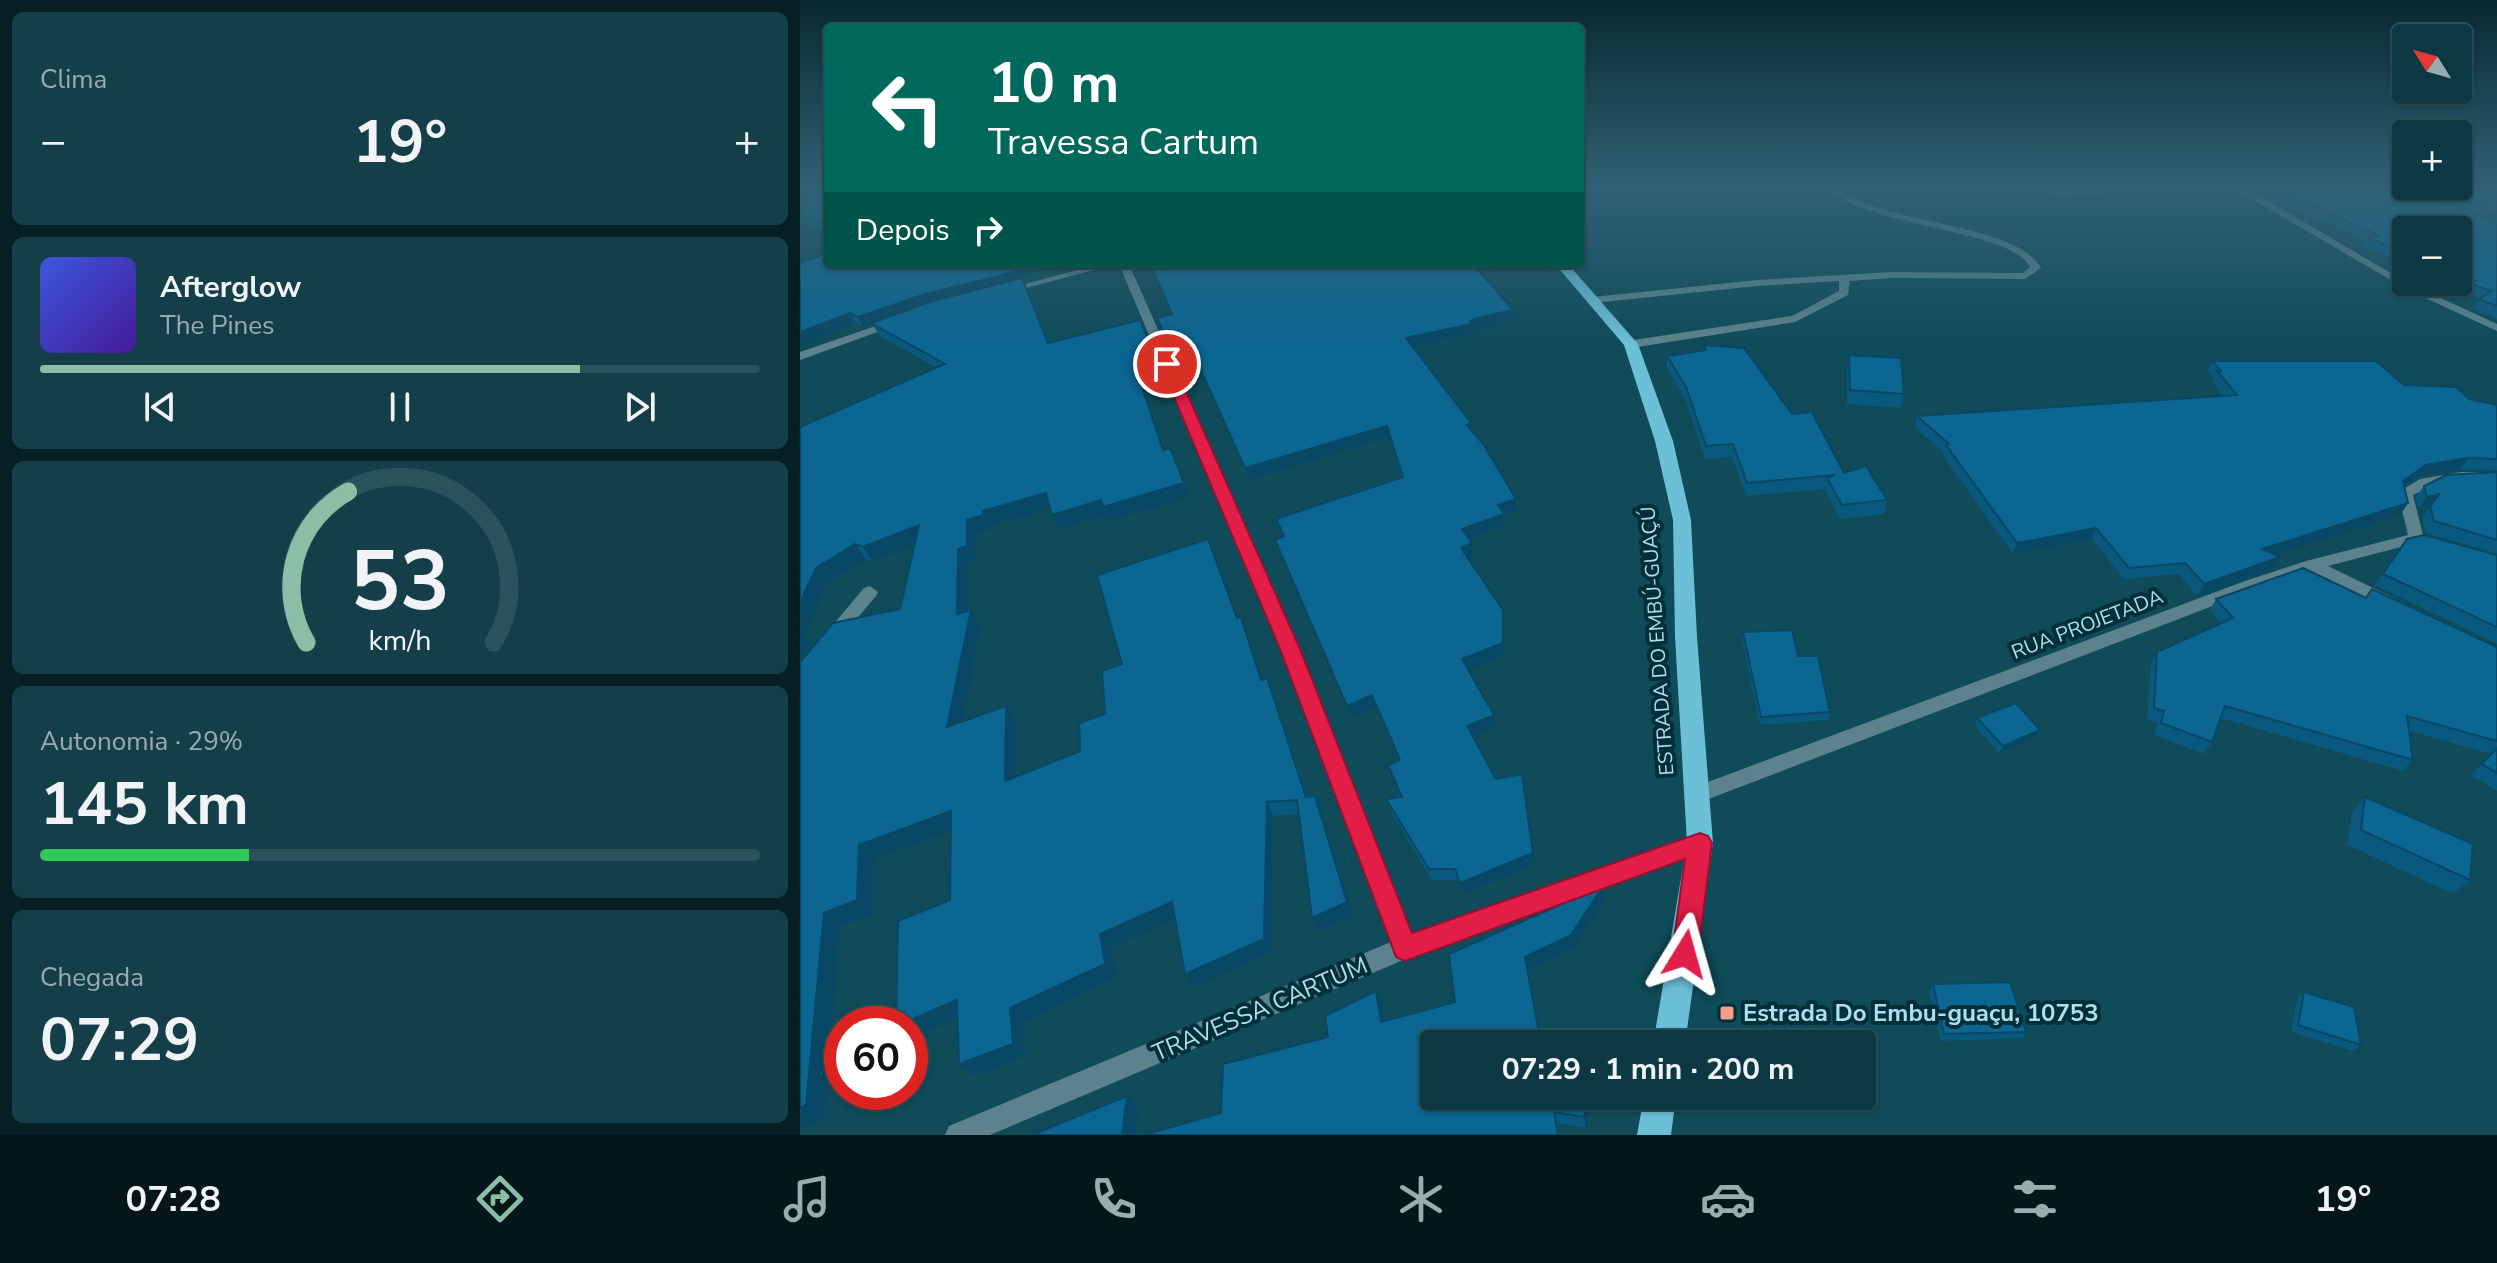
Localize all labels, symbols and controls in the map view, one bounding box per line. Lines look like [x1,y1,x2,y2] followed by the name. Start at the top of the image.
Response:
[2392,24,2472,104] north arrow
[2392,24,2472,296] map controls
[988,45,1119,122] text: 10 m
[856,56,960,160] icon: left
[40,62,107,97] text: Clima
[353,101,447,183] text: 19°
[40,112,66,172] text: −
[734,112,760,172] text: +
[988,118,1259,167] text: Travessa Cartum
[2392,120,2472,200] button: +
[966,208,1010,252] icon: right
[856,210,950,251] text: Depois
[2392,216,2472,296] button: −
[160,267,301,308] text: Afterglow
[160,308,275,343] text: The Pines
[1133,330,1201,398] pin
[1145,342,1189,386] icon: arrive
[138,385,182,429] icon: previous
[378,385,422,429] icon: pause
[618,385,662,429] icon: next
[1635,506,1680,776] street label: ESTRADA DO EMBÚ-GUAÇÚ
[350,525,450,638] text: 53
[2007,583,2167,666] street label: RUA PROJETADA
[369,622,431,661] text: km/h
[40,724,243,759] text: Autonomia · 29%
[40,763,249,845] text: 145 km
[1643,912,1727,996] position arrow
[1147,949,1373,1069] street label: TRAVESSA CARTUM
[40,960,144,995] text: Chegada
[1743,997,2099,1029] place label: Estrada Do Embu-guaçu, 10753
[40,999,199,1081] text: 07:29
[1718,1004,1736,1022] marker: Estrada Do Embu-guaçu, 10753
[824,1006,928,1110] speed limit sign: 60
[1502,1049,1794,1090] text: 07:29 · 1 min · 200 m
[472,1171,528,1227] icon: directions
[779,1171,835,1227] icon: music
[1086,1171,1142,1227] icon: phone
[1393,1171,1449,1227] icon: climate
[1700,1171,1756,1227] icon: car
[2007,1171,2063,1227] icon: filters
[126,1175,221,1224] text: 07:28
[2315,1175,2371,1224] text: 19°

